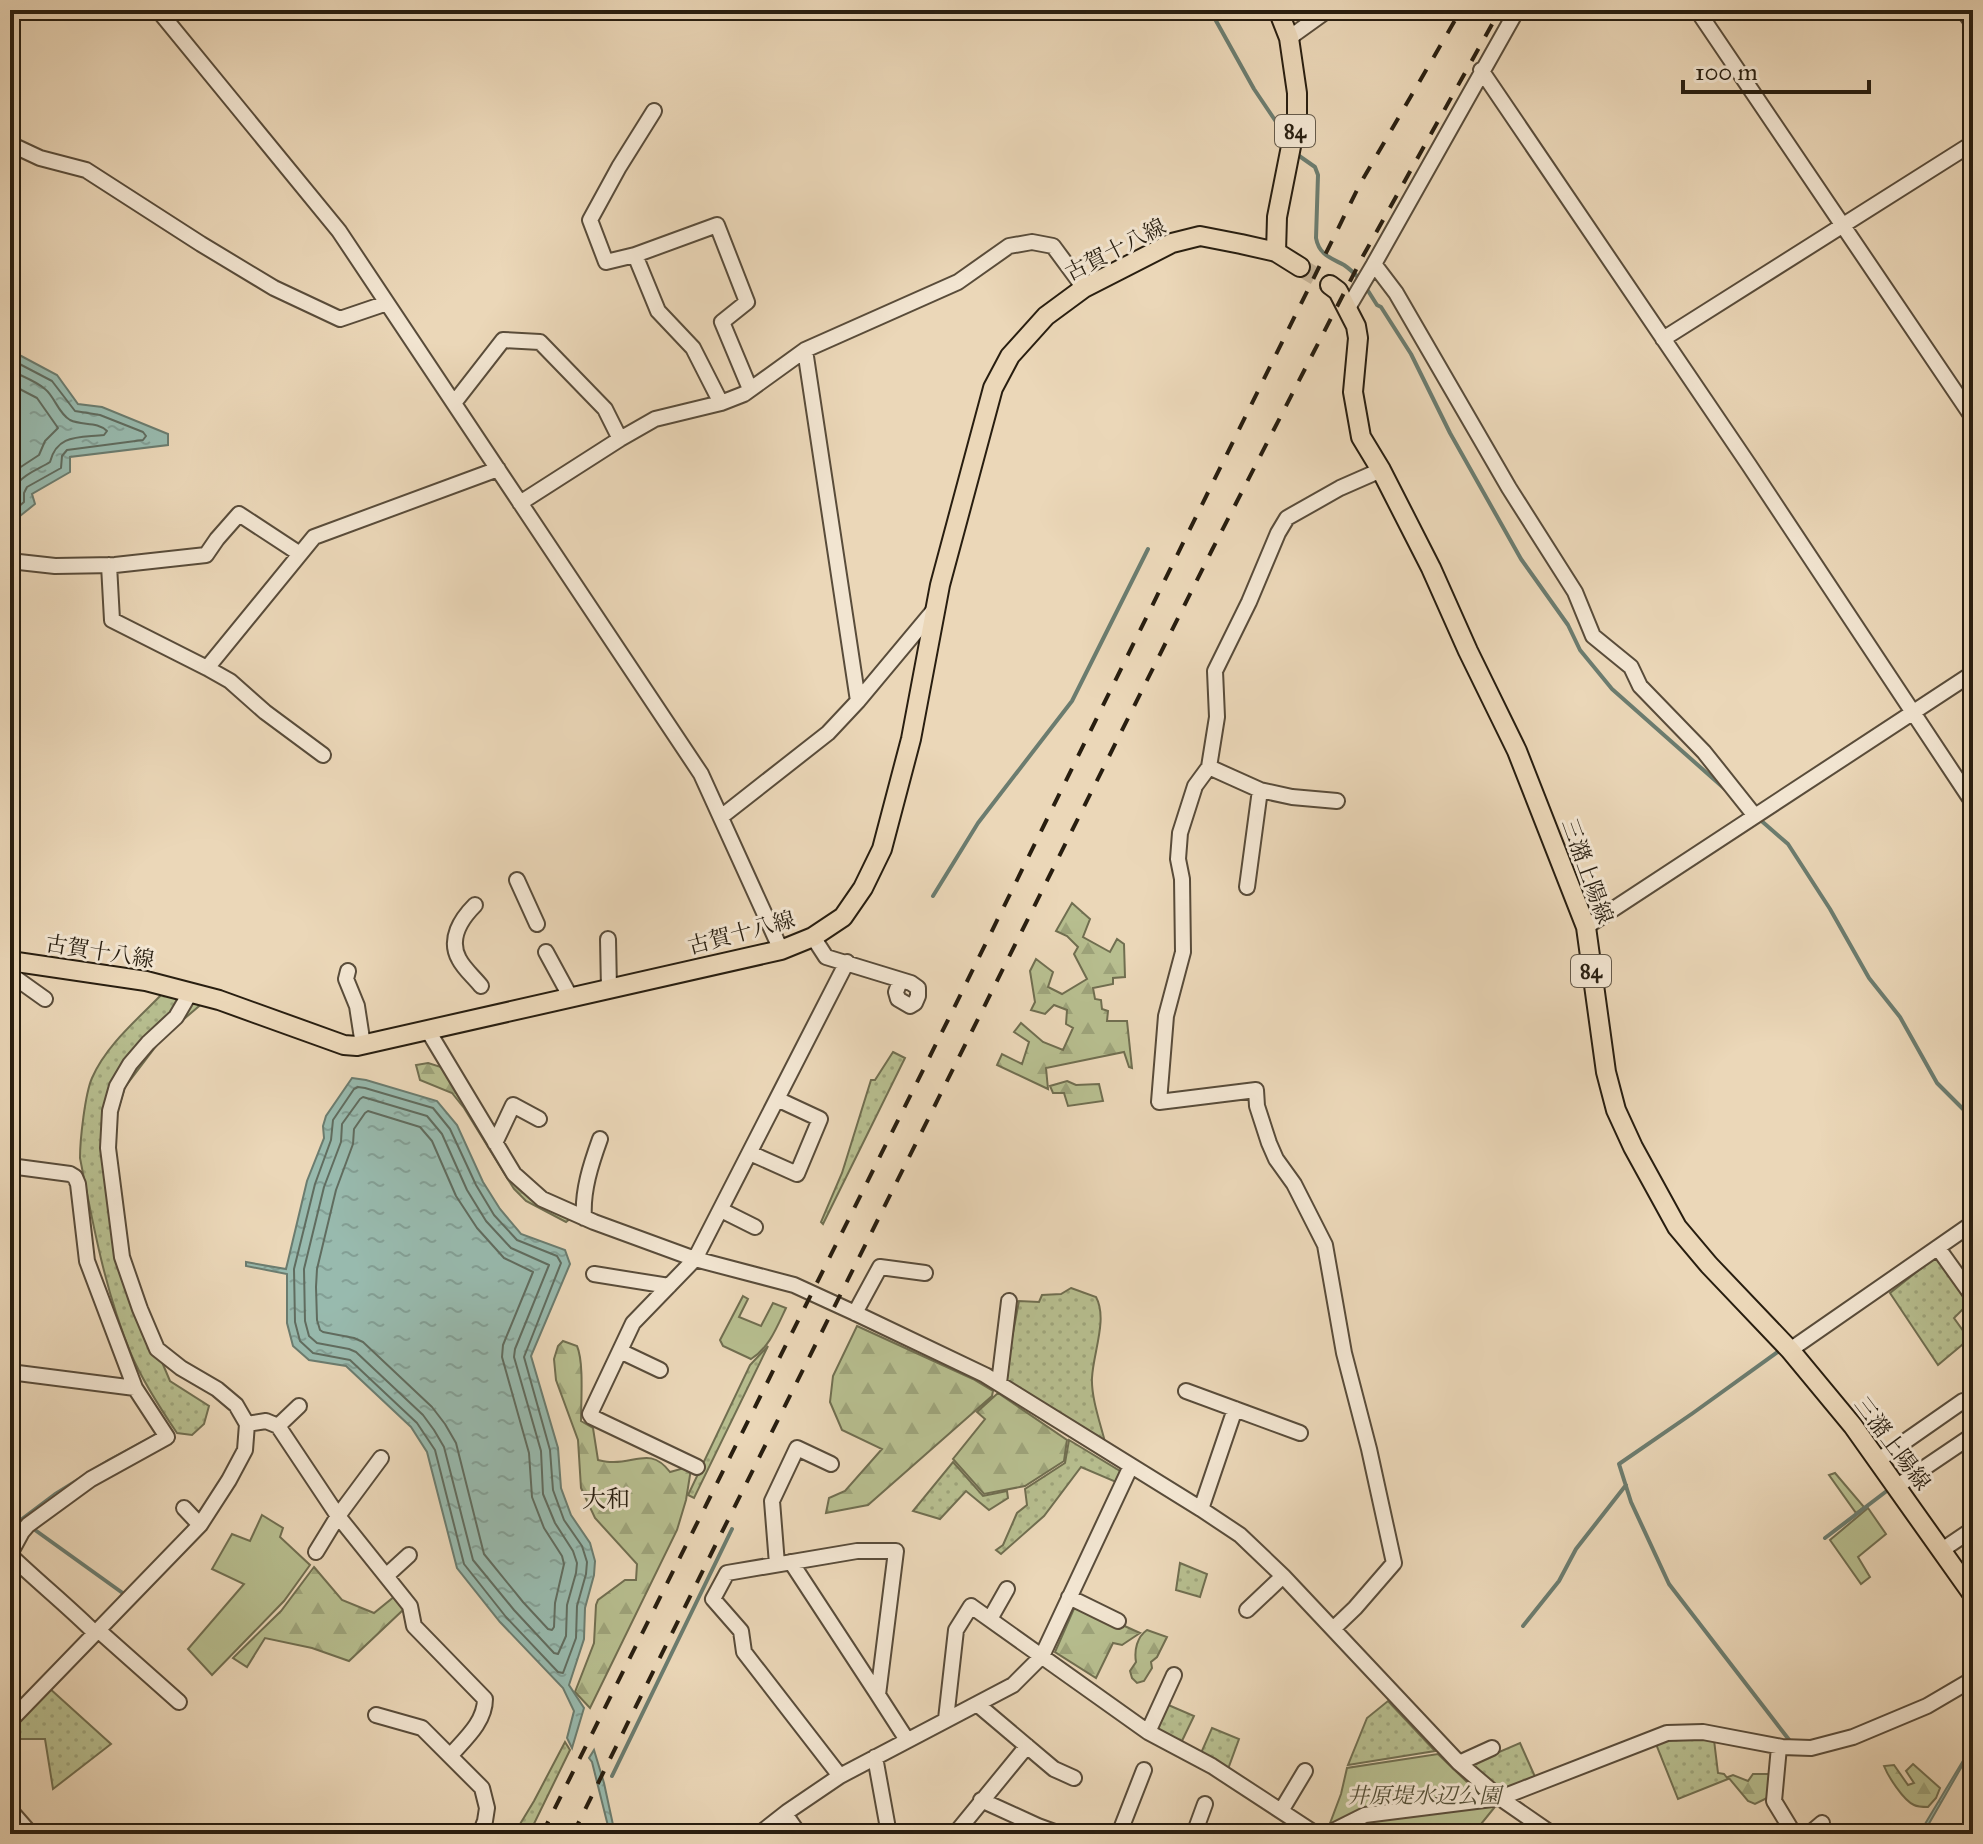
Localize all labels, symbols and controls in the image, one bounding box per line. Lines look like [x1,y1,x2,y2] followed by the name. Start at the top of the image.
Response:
[1683,44,1869,94] scale bar
[1695,57,1758,87] text: 100 m
[1275,115,1315,147] road number: 84
[1060,212,1170,286] street label: 古賀十八線
[1556,815,1619,927] street label: 三潴上陽線
[685,905,798,960] street label: 古賀十八線
[43,930,156,973] street label: 古賀十八線
[1571,955,1611,987] road number: 84
[1849,1391,1936,1495] street label: 三潴上陽線
[582,1484,630,1514] district label: 大和
[1347,1782,1504,1809] park label: 井原堤水辺公園

